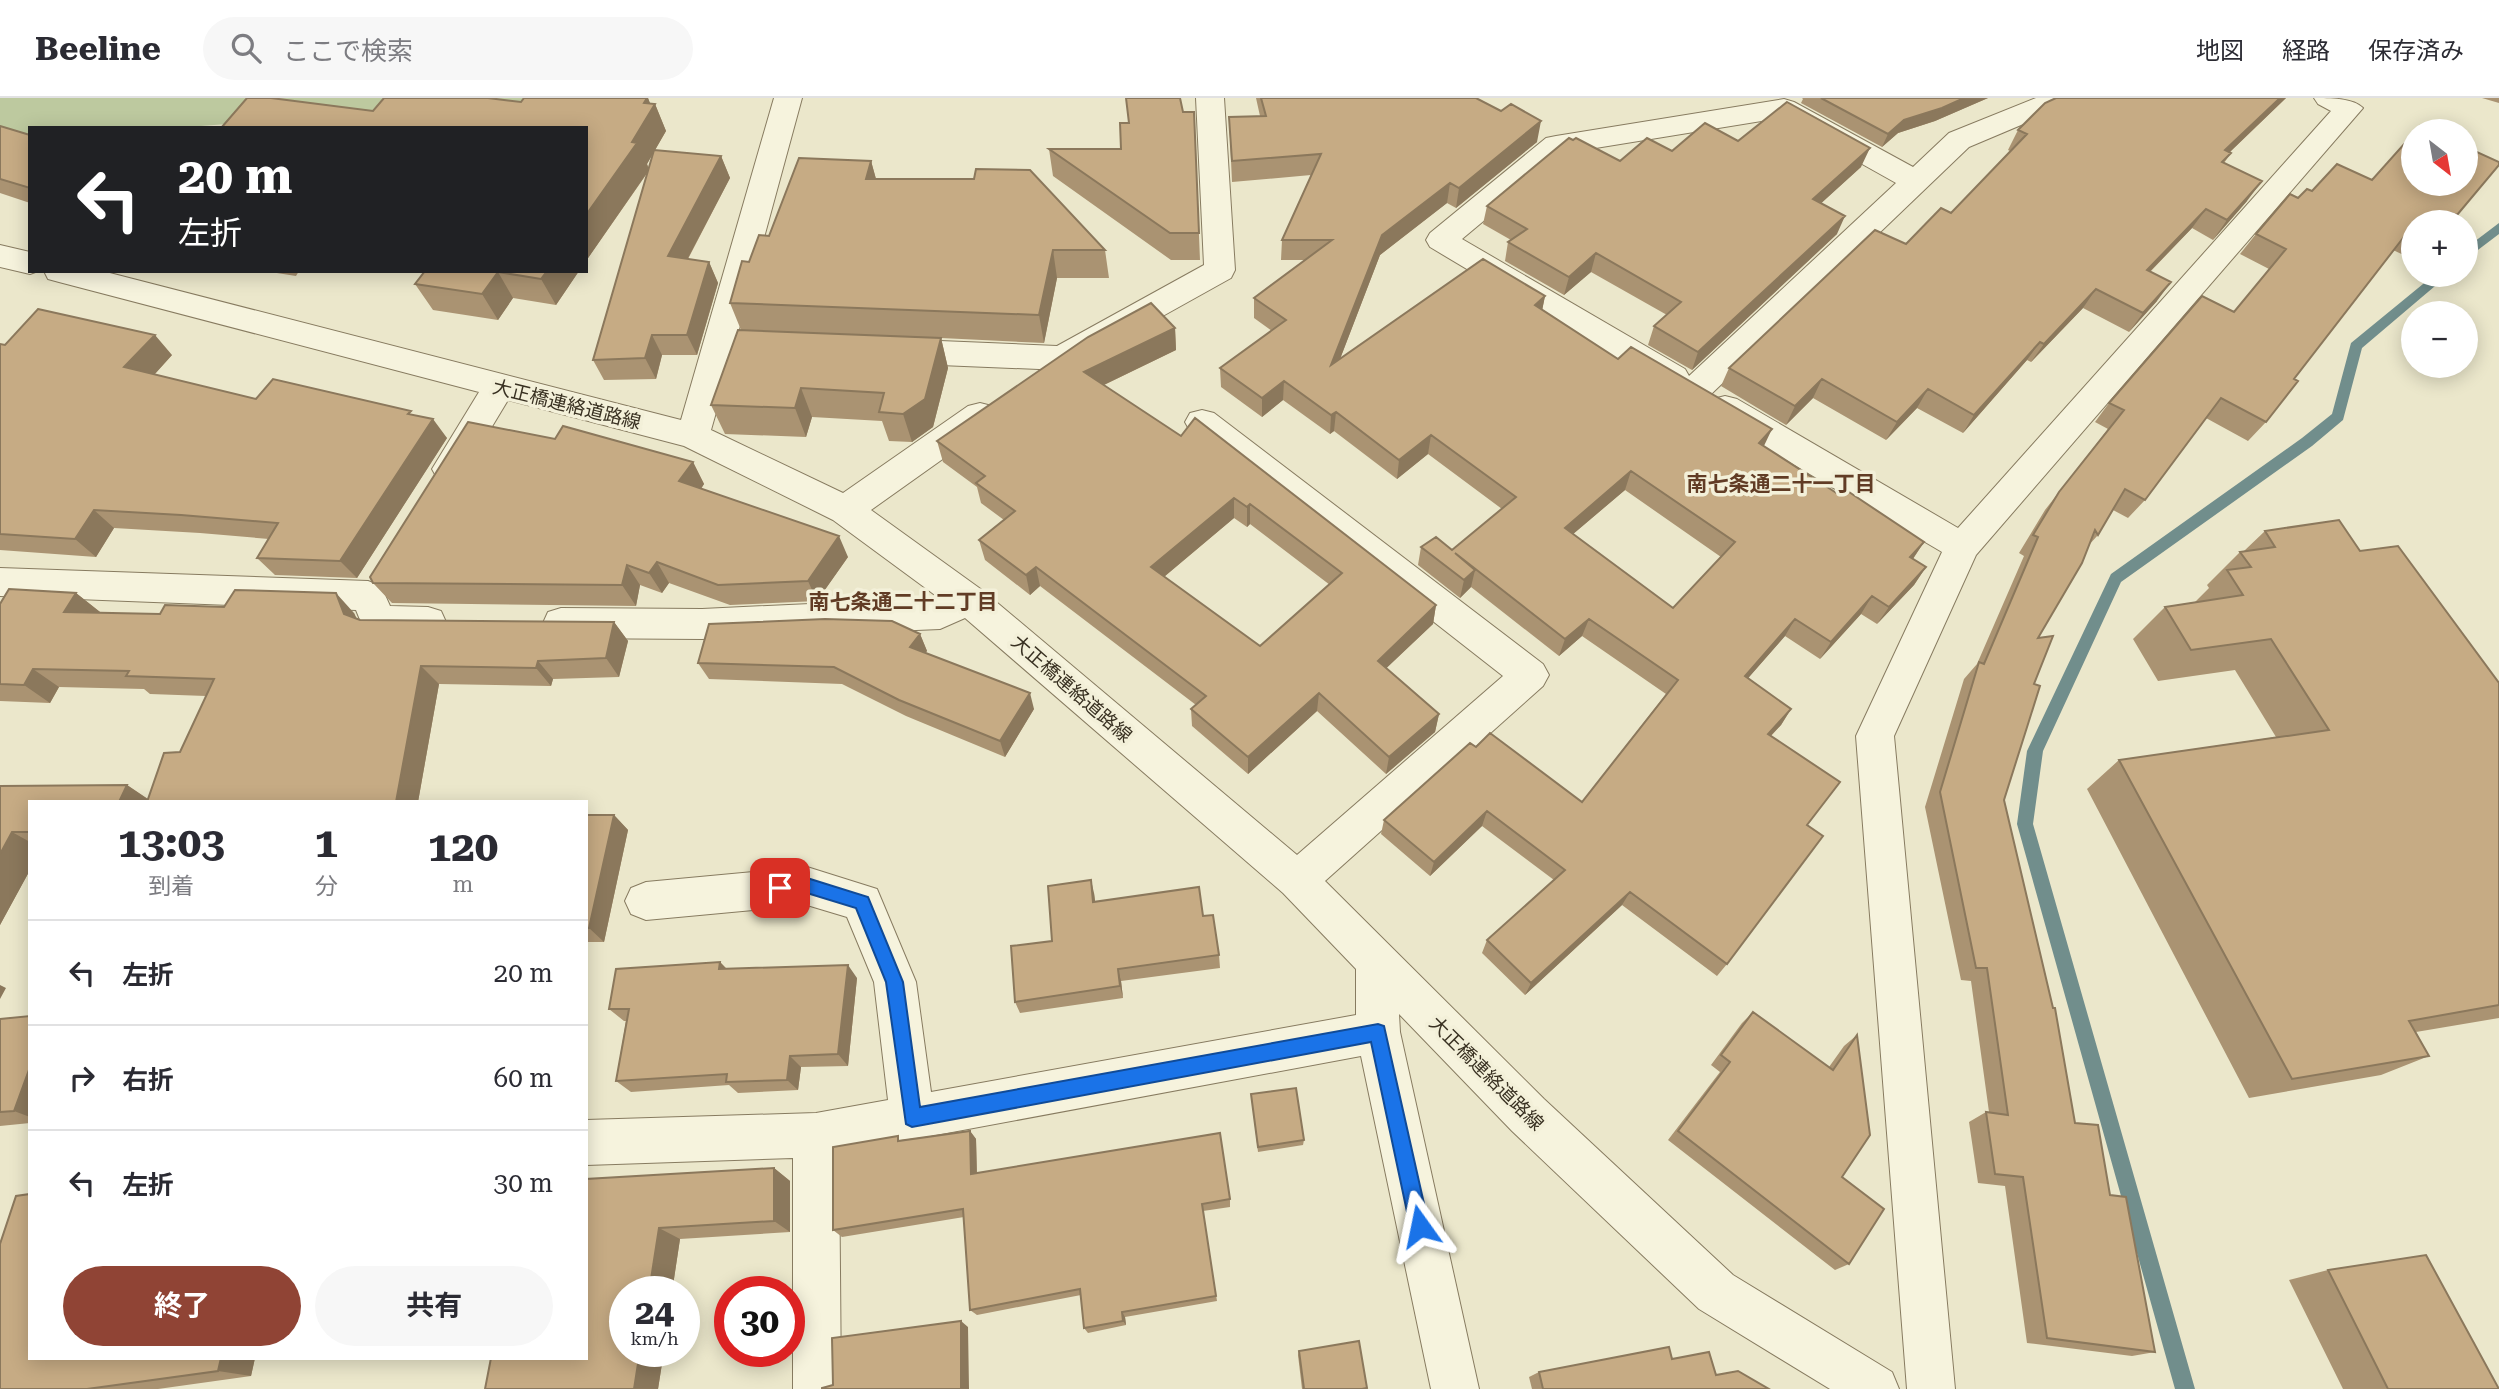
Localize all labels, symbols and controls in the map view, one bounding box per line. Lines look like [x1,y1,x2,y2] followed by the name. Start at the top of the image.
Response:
[203,17,693,80] search box
[35,29,161,68] text: Beeline
[227,29,265,67] icon: search
[283,36,413,66] text: ここで検索
[2196,37,2244,65] text: 地図
[2282,37,2330,65] text: 経路
[2368,37,2464,65] text: 保存済み
[2401,119,2478,196] north arrow
[2401,119,2478,378] map controls
[178,148,293,205] text: 20 m
[63,154,154,245] icon: left
[2401,210,2478,287] button: +
[178,214,242,252] text: 左折
[2401,301,2478,378] button: −
[490,375,643,434] street label: 大正橋連絡道路線
[1687,472,1876,496] district label: 南七条通二十一丁目
[809,590,998,614] district label: 南七条通二十二丁目
[1007,630,1137,747] street label: 大正橋連絡道路線
[118,818,225,867] text: 13:03
[315,818,338,867] text: 1
[428,822,498,871] text: 120
[750,858,810,918] pin
[761,869,799,907] icon: arrive
[453,871,474,898] text: m
[148,873,194,900] text: 到着
[315,873,338,900] text: 分
[63,954,101,992] icon: left
[494,958,553,988] text: 20 m
[122,960,174,990] text: 左折
[1425,1011,1549,1135] street label: 大正橋連絡道路線
[63,1059,101,1097] icon: right
[494,1063,553,1093] text: 60 m
[122,1065,174,1095] text: 右折
[63,1164,101,1202] icon: left
[494,1168,553,1198] text: 30 m
[122,1170,174,1200] text: 左折
[1383,1189,1457,1263] position arrow
[63,1266,301,1346] button: 終了
[315,1266,553,1346] button: 共有
[714,1276,805,1367] speed limit sign: 30
[635,1292,674,1333] text: 24
[630,1328,679,1349] text: km/h

